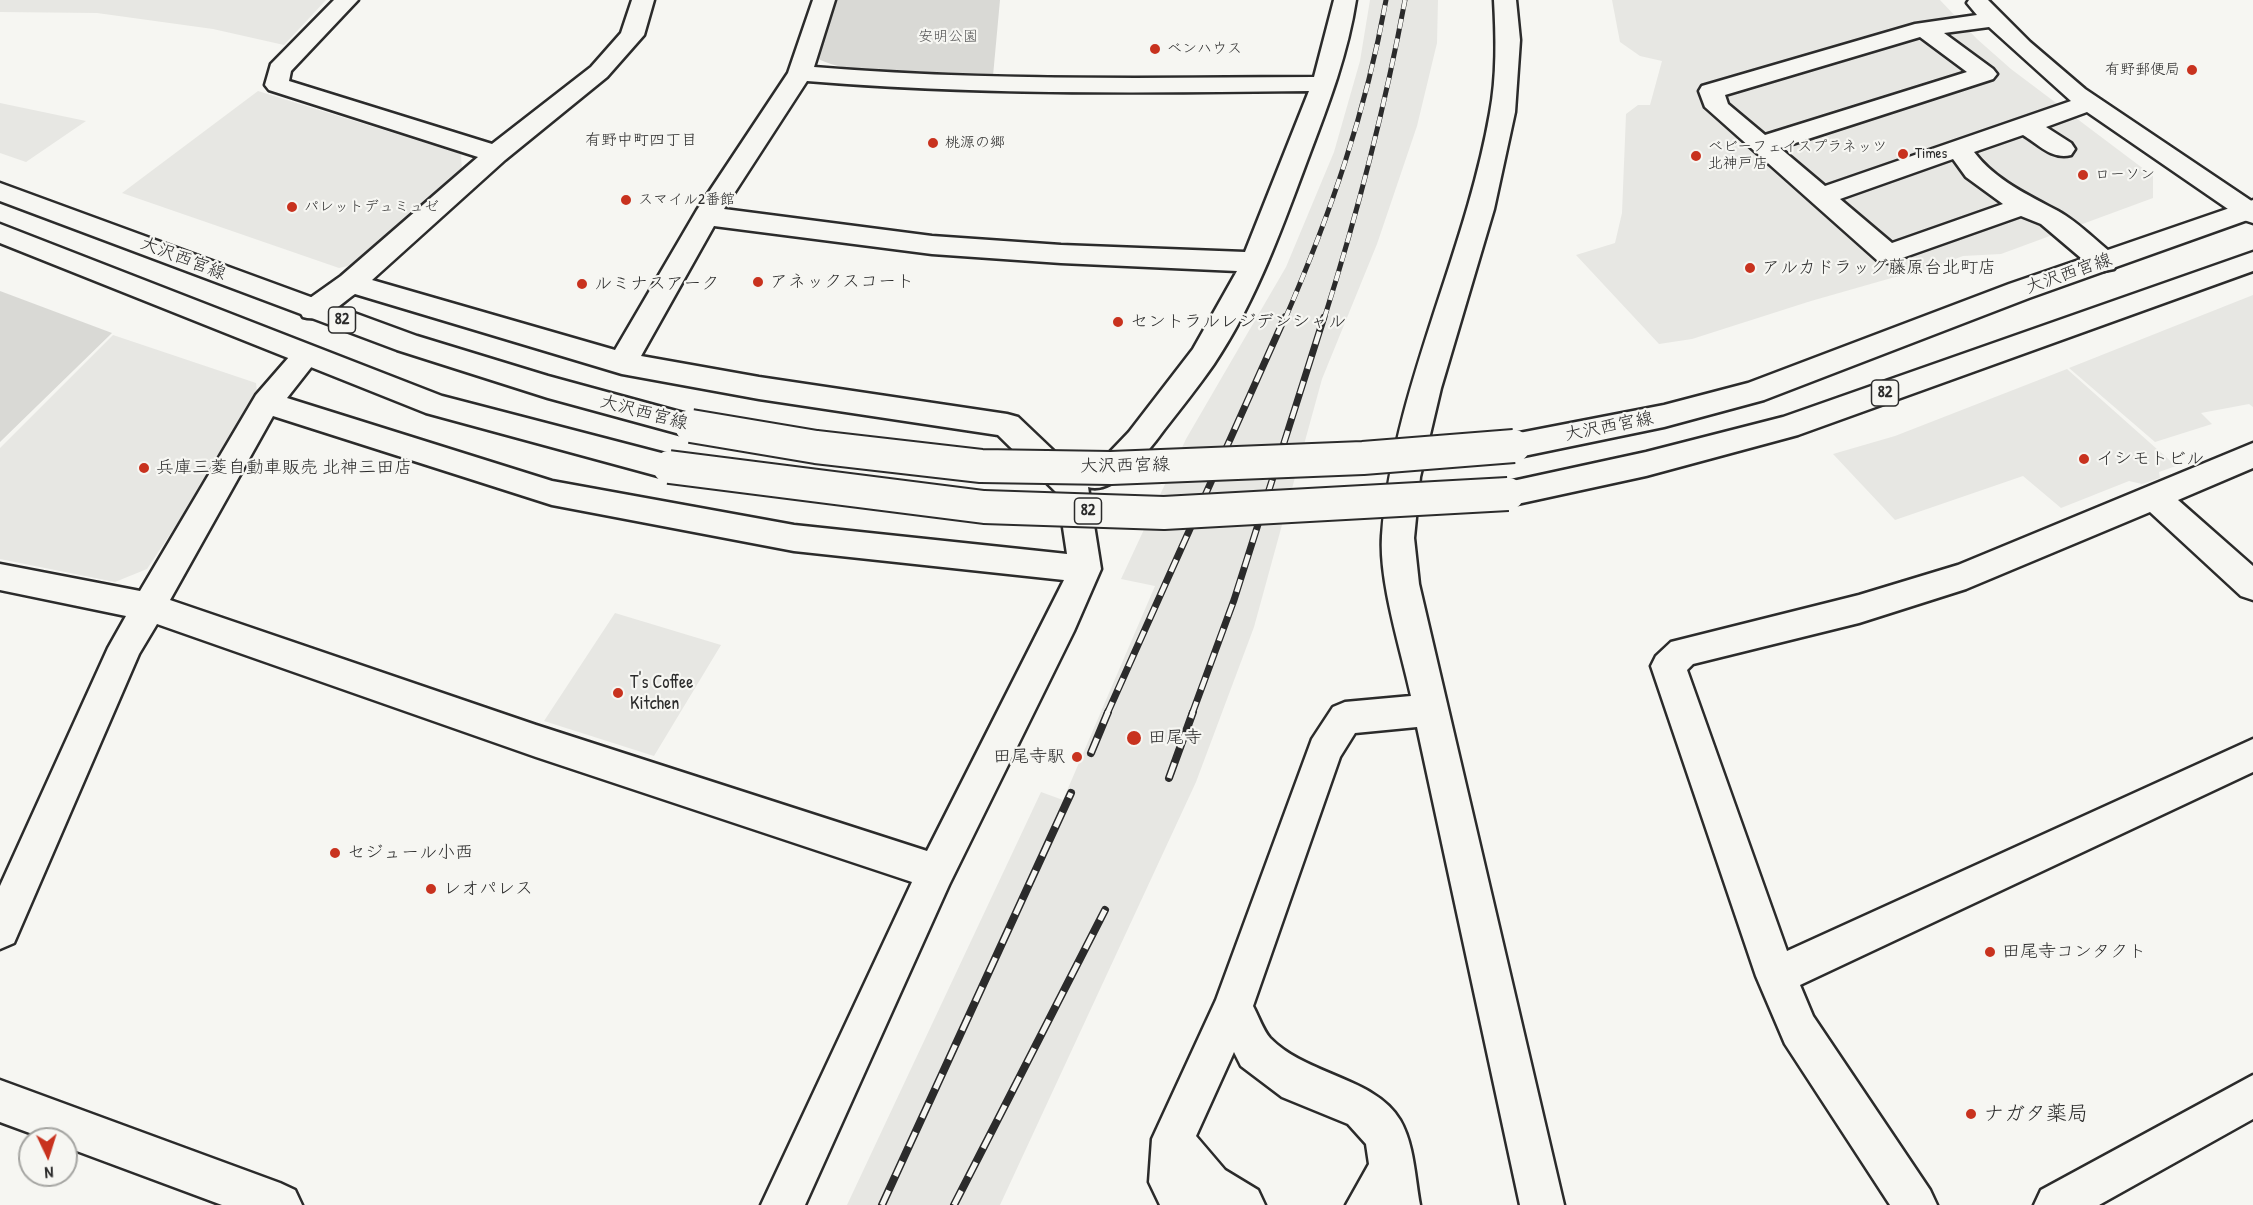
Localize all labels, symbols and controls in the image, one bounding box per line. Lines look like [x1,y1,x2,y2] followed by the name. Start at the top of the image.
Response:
[918,28,978,46] park label: 安明公園
[1167,40,1242,58] place label: ベンハウス
[1148,42,1162,56] marker: ベンハウス
[2105,61,2180,79] place label: 有野郵便局
[2185,63,2199,77] marker: 有野郵便局
[585,131,697,151] district label: 有野中町四丁目
[945,134,1005,152] place label: 桃源の郷
[926,136,940,150] marker: 桃源の郷
[1708,138,1887,173] place label: ベビーフェイスプラネッツ 北神戸店
[1915,145,1947,163] place label: Times
[1896,147,1910,161] marker: Times
[1689,149,1703,163] marker: ベビーフェイスプラネッツ 北神戸店
[2095,166,2155,184] place label: ローソン
[2076,168,2090,182] marker: ローソン
[638,191,735,209] place label: スマイル2番館
[619,193,633,207] marker: スマイル2番館
[304,198,439,216] place label: パレットデュミュゼ
[285,200,299,214] marker: パレットデュミュゼ
[137,233,229,285] street label: 大沢西宮線
[2023,249,2115,299] street label: 大沢西宮線
[1762,257,1996,279] place label: アルカドラッグ藤原台北町店
[1743,261,1757,275] marker: アルカドラッグ藤原台北町店
[770,271,914,293] place label: アネックスコート
[594,273,719,295] place label: ルミナスアーク
[751,275,765,289] marker: アネックスコート
[575,277,589,291] marker: ルミナスアーク
[328,307,356,333] road number: 82
[1130,311,1346,333] place label: セントラルレジデンシャル
[1111,315,1125,329] marker: セントラルレジデンシャル
[1872,380,1898,406] road number: 82
[598,391,690,435] street label: 大沢西宮線
[1563,408,1655,446] street label: 大沢西宮線
[2096,448,2204,470] place label: イシモトビル
[2077,452,2091,466] marker: イシモトビル
[1080,454,1170,478] street label: 大沢西宮線
[156,457,412,479] place label: 兵庫三菱自動車販売 北神三田店
[137,461,151,475] marker: 兵庫三菱自動車販売 北神三田店
[1074,498,1102,524] road number: 82
[630,672,693,714] place label: T's Coffee Kitchen
[611,686,625,700] marker: T's Coffee Kitchen
[1148,727,1202,749] place label: 田尾寺
[1125,729,1143,747] marker: 田尾寺
[993,746,1065,768] place label: 田尾寺駅
[1070,750,1084,764] marker: 田尾寺駅
[347,842,473,864] place label: セジュール小西
[328,846,342,860] marker: セジュール小西
[443,878,533,900] place label: レオパレス
[424,882,438,896] marker: レオパレス
[2002,941,2146,963] place label: 田尾寺コンタクト
[1983,945,1997,959] marker: 田尾寺コンタクト
[1983,1101,2088,1127] place label: ナガタ薬局
[1964,1107,1978,1121] marker: ナガタ薬局
[18,1127,78,1187] north arrow
[44,1162,54,1184] text: N

